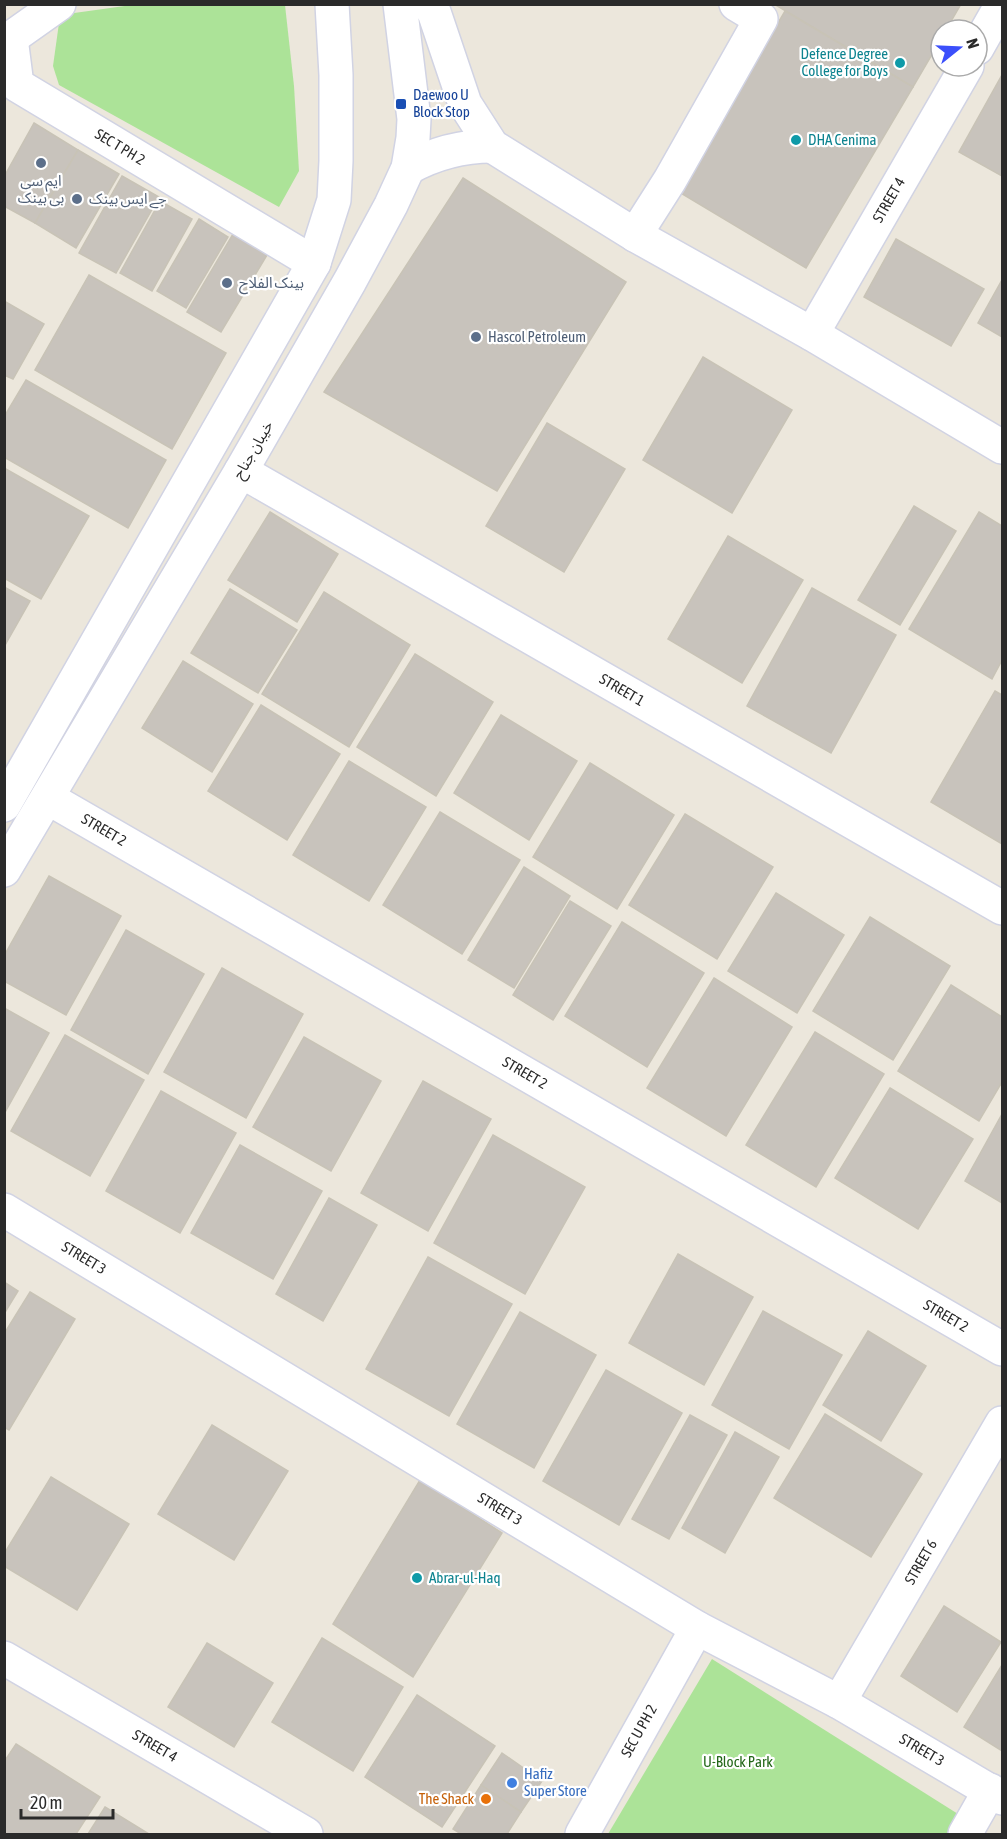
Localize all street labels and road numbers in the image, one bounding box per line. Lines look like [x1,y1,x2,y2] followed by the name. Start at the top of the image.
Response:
[92,125,148,168] street label: SEC T PH 2
[869,174,908,225] street label: STREET 4
[229,418,280,484] street label: خیبان جناح
[597,670,648,709] street label: STREET 1
[79,810,130,849] street label: STREET 2
[500,1053,551,1092] street label: STREET 2
[59,1238,110,1277] street label: STREET 3
[921,1296,972,1335] street label: STREET 2
[475,1489,526,1528] street label: STREET 3
[901,1536,940,1587] street label: STREET 6
[617,1701,660,1760] street label: SEC U PH 2
[130,1726,181,1765] street label: STREET 4
[897,1730,948,1769] street label: STREET 3

